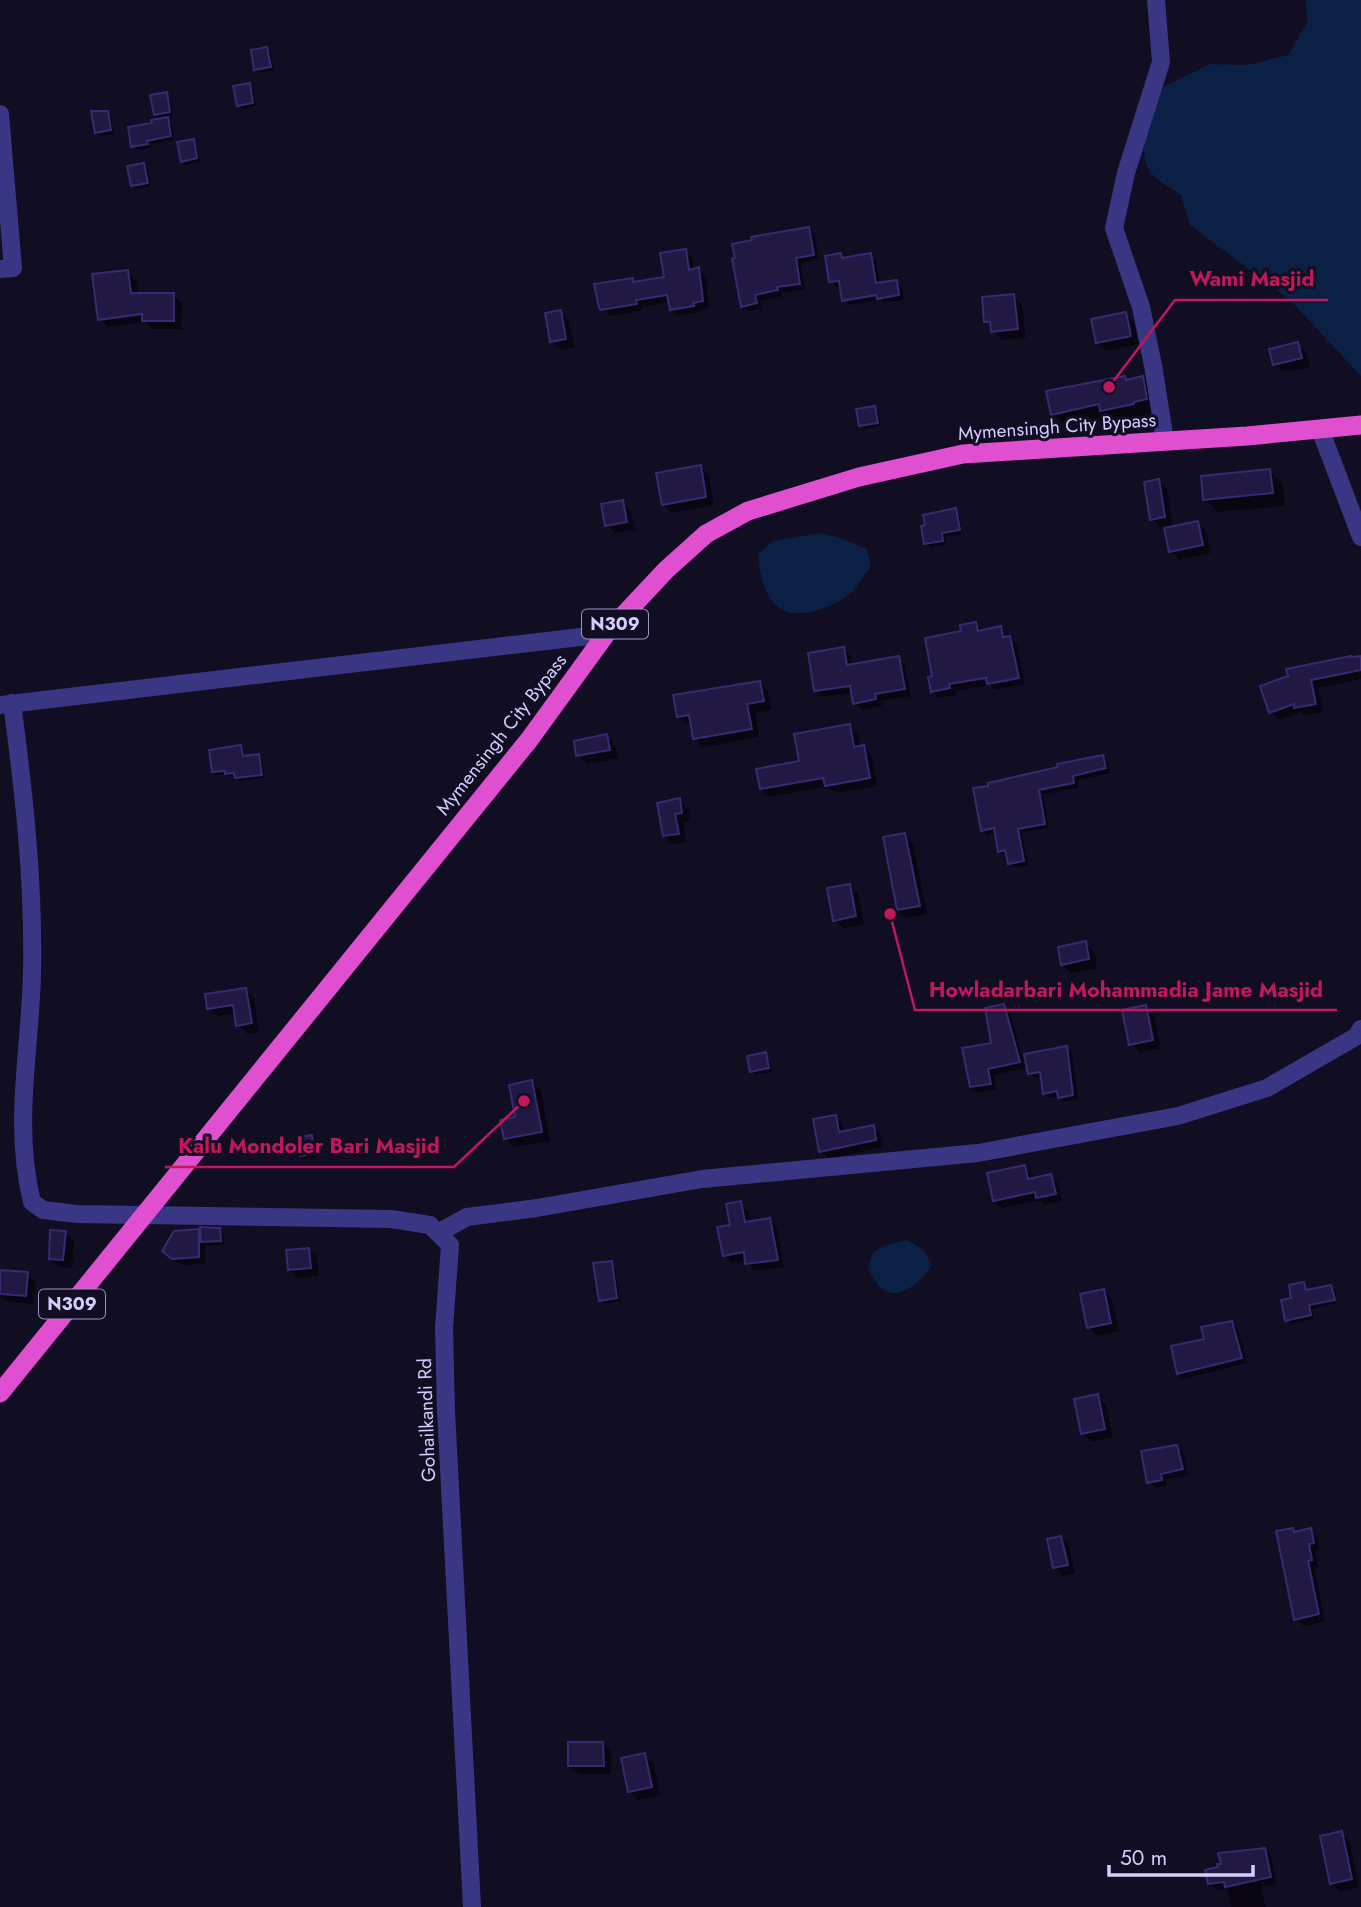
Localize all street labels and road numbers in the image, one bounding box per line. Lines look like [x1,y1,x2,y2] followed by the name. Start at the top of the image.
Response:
[957,406,1157,447] street label: Mymensingh City Bypass
[582,610,648,638] road number: N309
[430,648,573,821] street label: Mymensingh City Bypass
[39,1289,105,1318] road number: N309
[411,1358,442,1482] street label: Gohailkandi Rd

